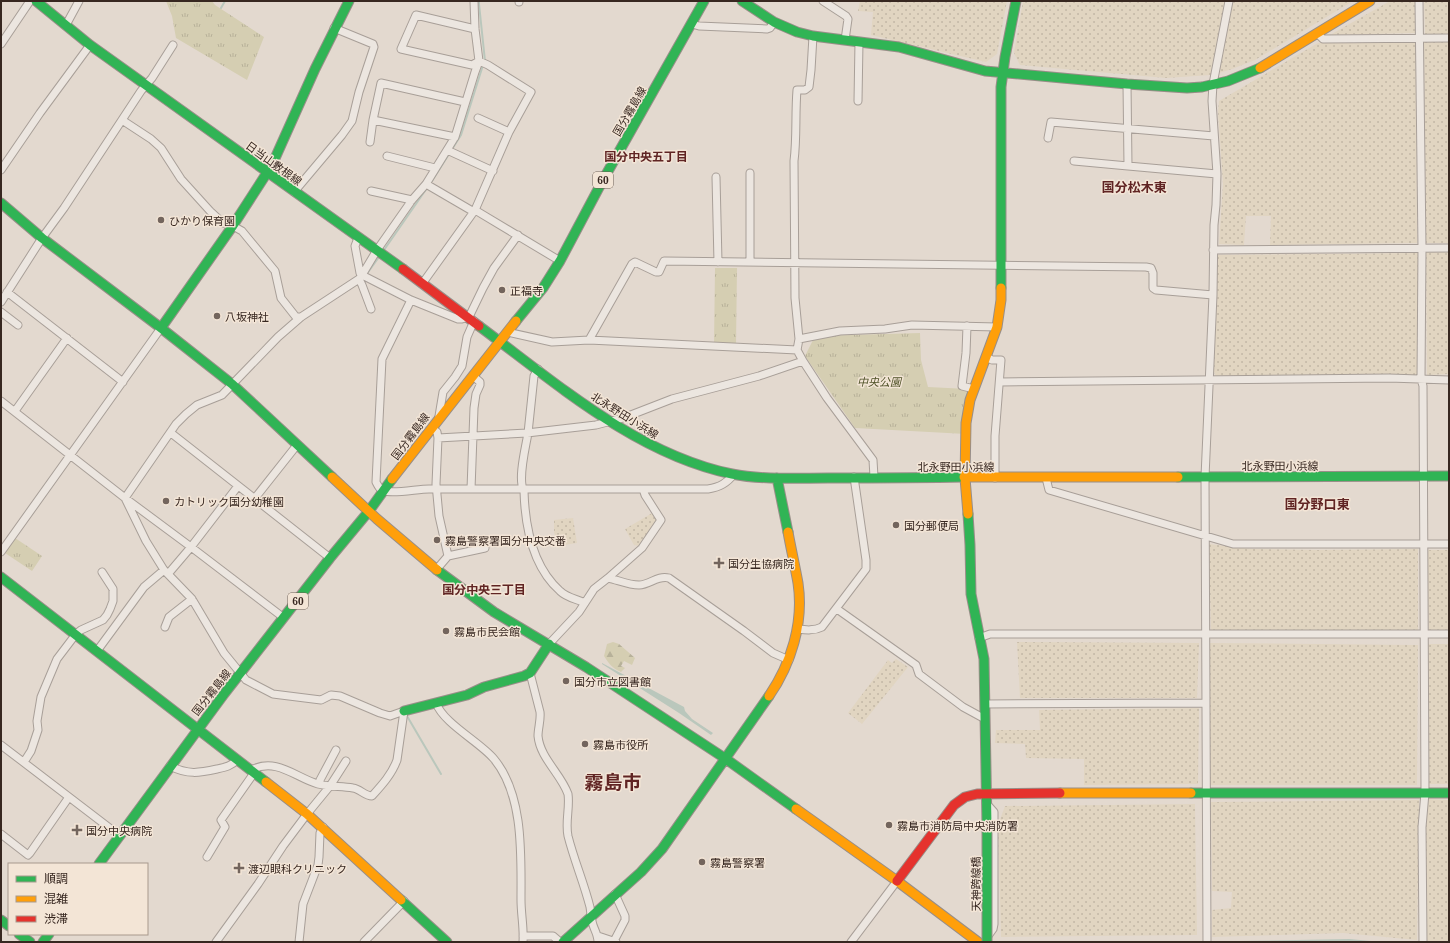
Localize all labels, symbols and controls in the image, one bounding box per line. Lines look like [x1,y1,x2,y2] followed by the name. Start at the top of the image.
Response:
[609,83,649,139] street label: 国分霧島線
[243,138,305,188] street label: 日当山敷根線
[604,148,688,165] district label: 国分中央五丁目
[593,172,613,188] road number: 60
[1101,178,1167,196] district label: 国分松木東
[169,213,235,228] place label: ひかり保育園
[156,215,166,225] marker: ひかり保育園
[510,283,543,298] place label: 正福寺
[497,285,507,295] marker: 正福寺
[225,309,269,324] place label: 八坂神社
[212,311,222,321] marker: 八坂神社
[857,374,903,389] park label: 中央公園
[588,388,662,442] street label: 北永野田小浜線
[387,410,433,462] street label: 国分霧島線
[1242,458,1319,473] street label: 北永野田小浜線
[918,459,995,474] street label: 北永野田小浜線
[174,494,284,509] place label: カトリック国分幼稚園
[1284,495,1350,513] district label: 国分野口東
[161,496,171,506] marker: カトリック国分幼稚園
[904,518,959,533] place label: 国分郵便局
[891,520,901,530] marker: 国分郵便局
[445,533,566,548] place label: 霧島警察署国分中央交番
[432,535,442,545] marker: 霧島警察署国分中央交番
[728,556,794,571] place label: 国分生協病院
[713,557,725,569] marker: 国分生協病院
[442,581,526,598] district label: 国分中央三丁目
[288,593,308,609] road number: 60
[454,624,520,639] place label: 霧島市民会館
[441,626,451,636] marker: 霧島市民会館
[188,666,234,718] street label: 国分霧島線
[574,674,651,689] place label: 国分市立図書館
[561,676,571,686] marker: 国分市立図書館
[593,737,649,752] place label: 霧島市役所
[580,739,590,749] marker: 霧島市役所
[584,769,642,795] district label: 霧島市
[897,818,1018,833] place label: 霧島市消防局中央消防署
[884,820,894,830] marker: 霧島市消防局中央消防署
[86,823,152,838] place label: 国分中央病院
[71,824,83,836] marker: 国分中央病院
[710,855,765,870] place label: 霧島警察署
[697,857,707,867] marker: 霧島警察署
[968,857,983,912] street label: 天神跨線橋
[248,861,347,876] place label: 渡辺眼科クリニック
[233,862,245,874] marker: 渡辺眼科クリニック
[8,863,148,935] legend
[44,870,68,887] text: 順調
[44,890,68,907] text: 混雑
[44,910,68,927] text: 渋滞

